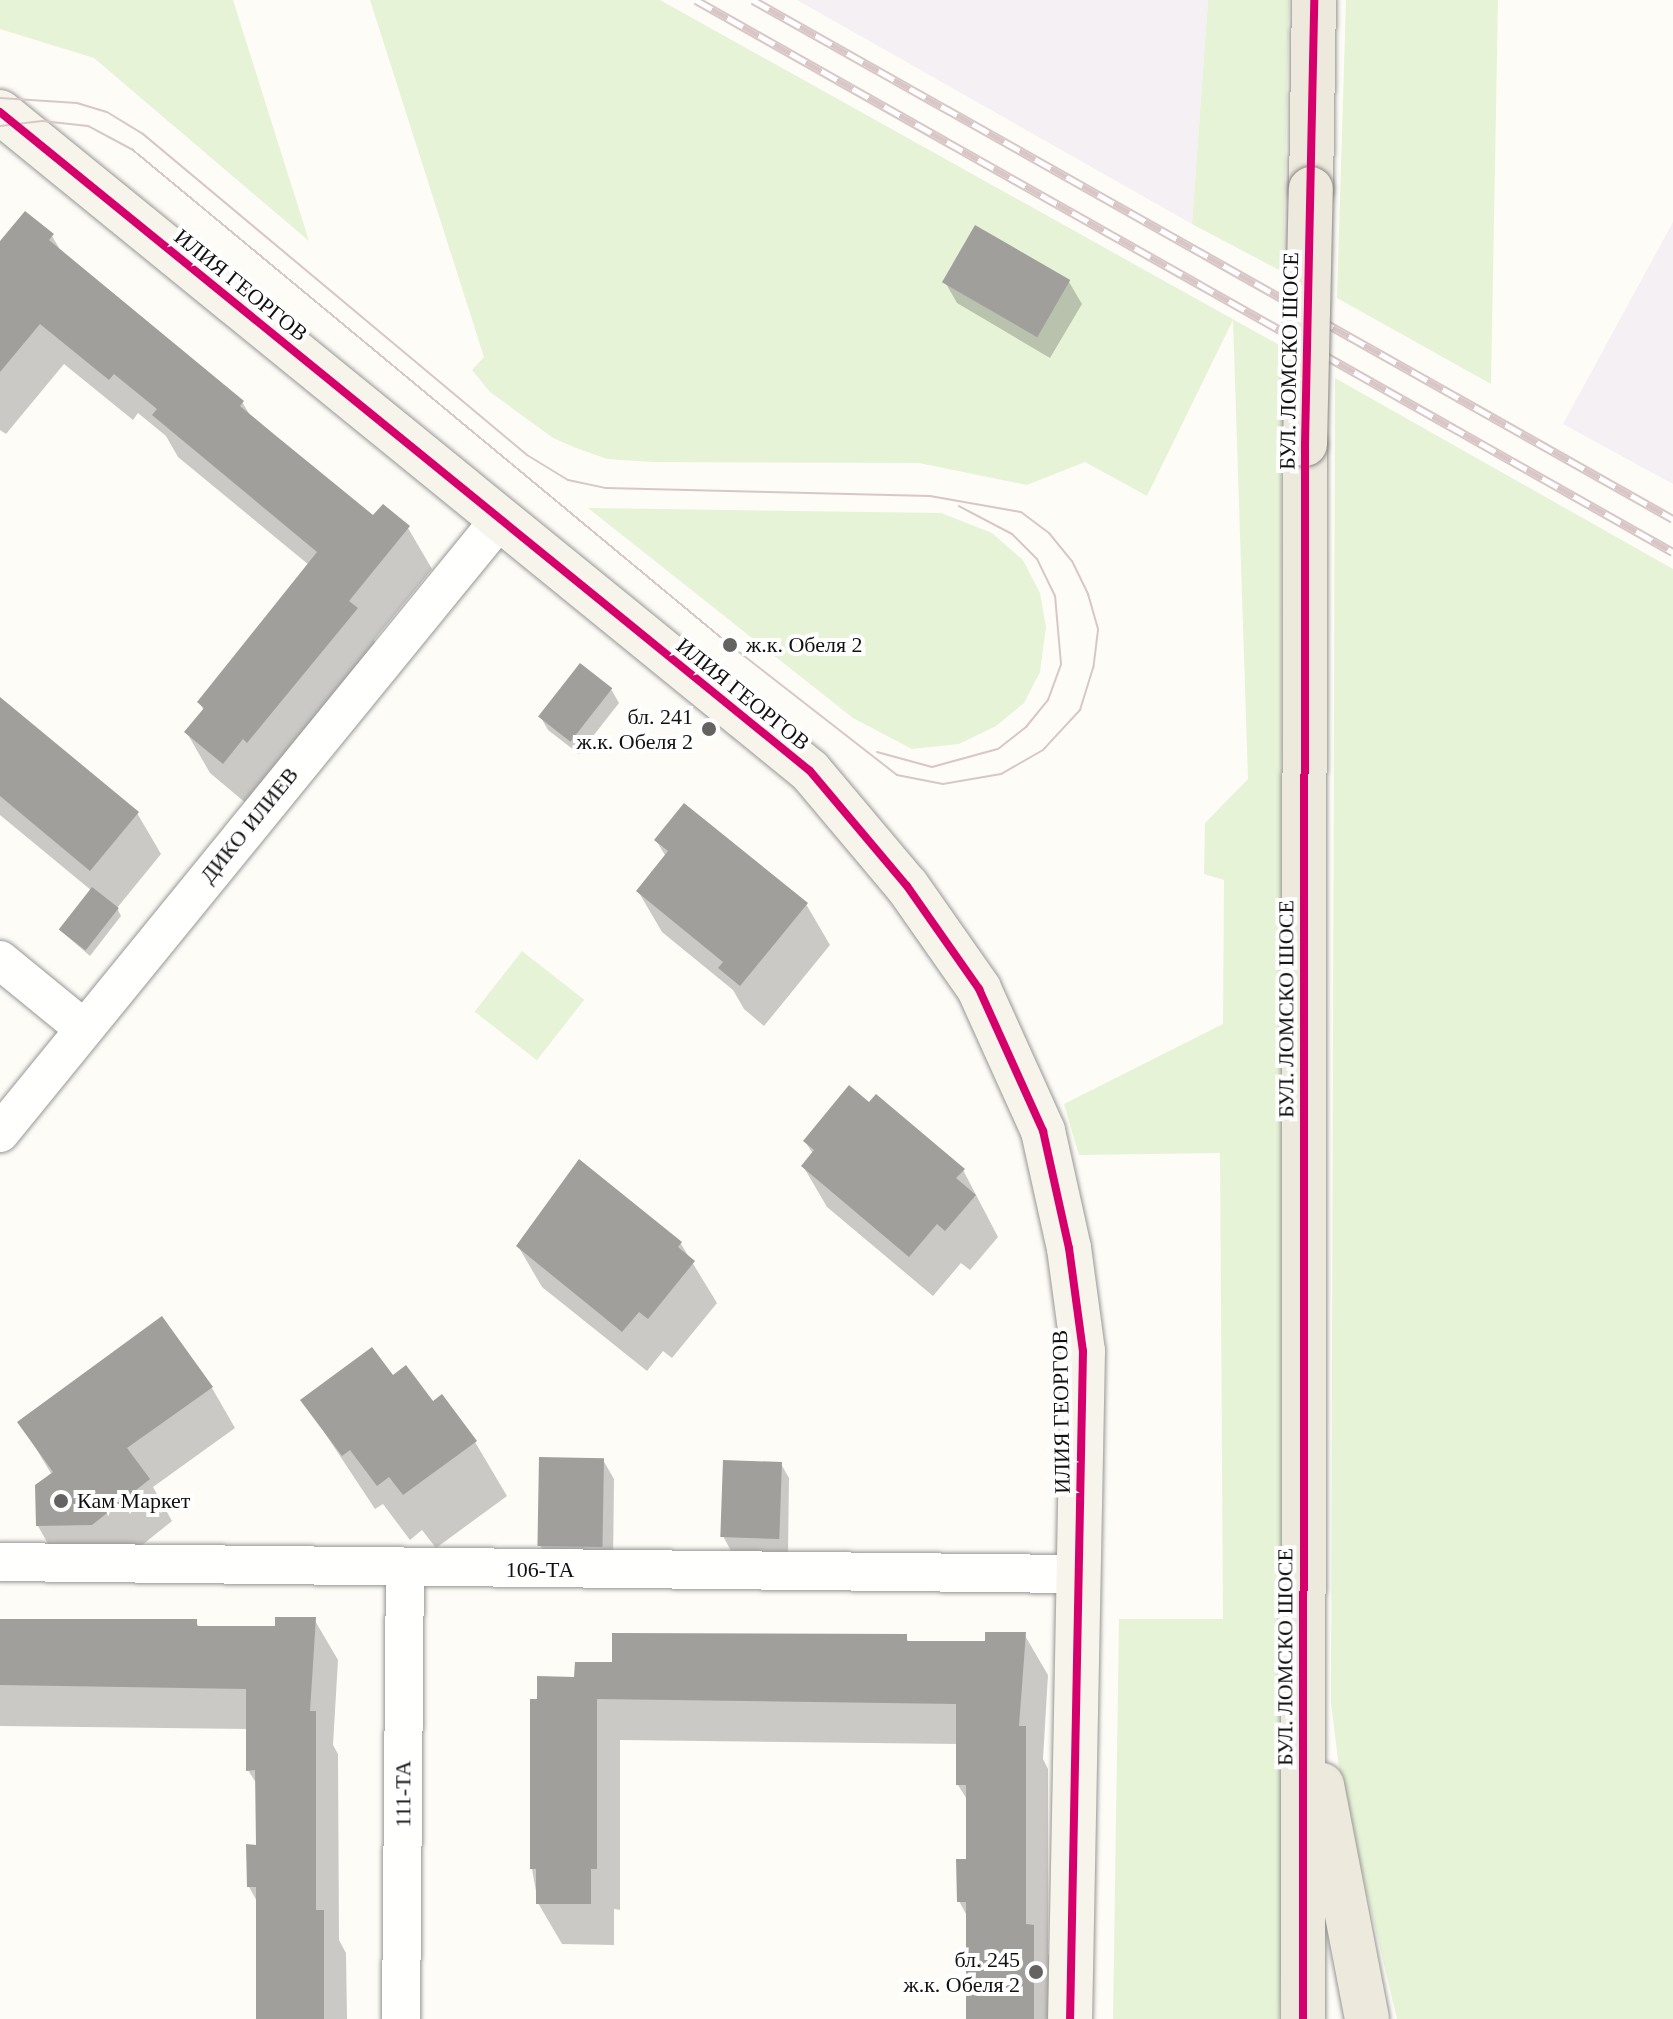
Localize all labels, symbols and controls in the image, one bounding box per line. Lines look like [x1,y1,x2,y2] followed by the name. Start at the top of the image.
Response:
[169,223,313,347] street label: ИЛИЯ ГЕОРГОВ
[1274,252,1304,470] street label: БУЛ. ЛОМСКО ШОСЕ
[671,632,815,756] street label: ИЛИЯ ГЕОРГОВ
[746,632,863,658] place label: ж.к. Обеля 2
[721,636,739,654] marker: ж.к. Обеля 2
[576,703,693,754] place label: бл. 241 ж.к. Обеля 2
[700,720,718,738] marker: бл. 241 ж.к. Обеля 2
[194,762,304,888] street label: ДИКО ИЛИЕВ
[1273,900,1299,1118] street label: БУЛ. ЛОМСКО ШОСЕ
[1046,1330,1076,1494] street label: ИЛИЯ ГЕОРГОВ
[77,1488,190,1514] place label: Кам Маркет
[52,1492,70,1510] marker: Кам Маркет
[1272,1548,1298,1766] street label: БУЛ. ЛОМСКО ШОСЕ
[506,1557,574,1583] street label: 106-ТА
[390,1761,416,1827] street label: 111-ТА
[903,1946,1020,1998] place label: бл. 245 ж.к. Обеля 2
[1027,1963,1045,1981] marker: бл. 245 ж.к. Обеля 2

